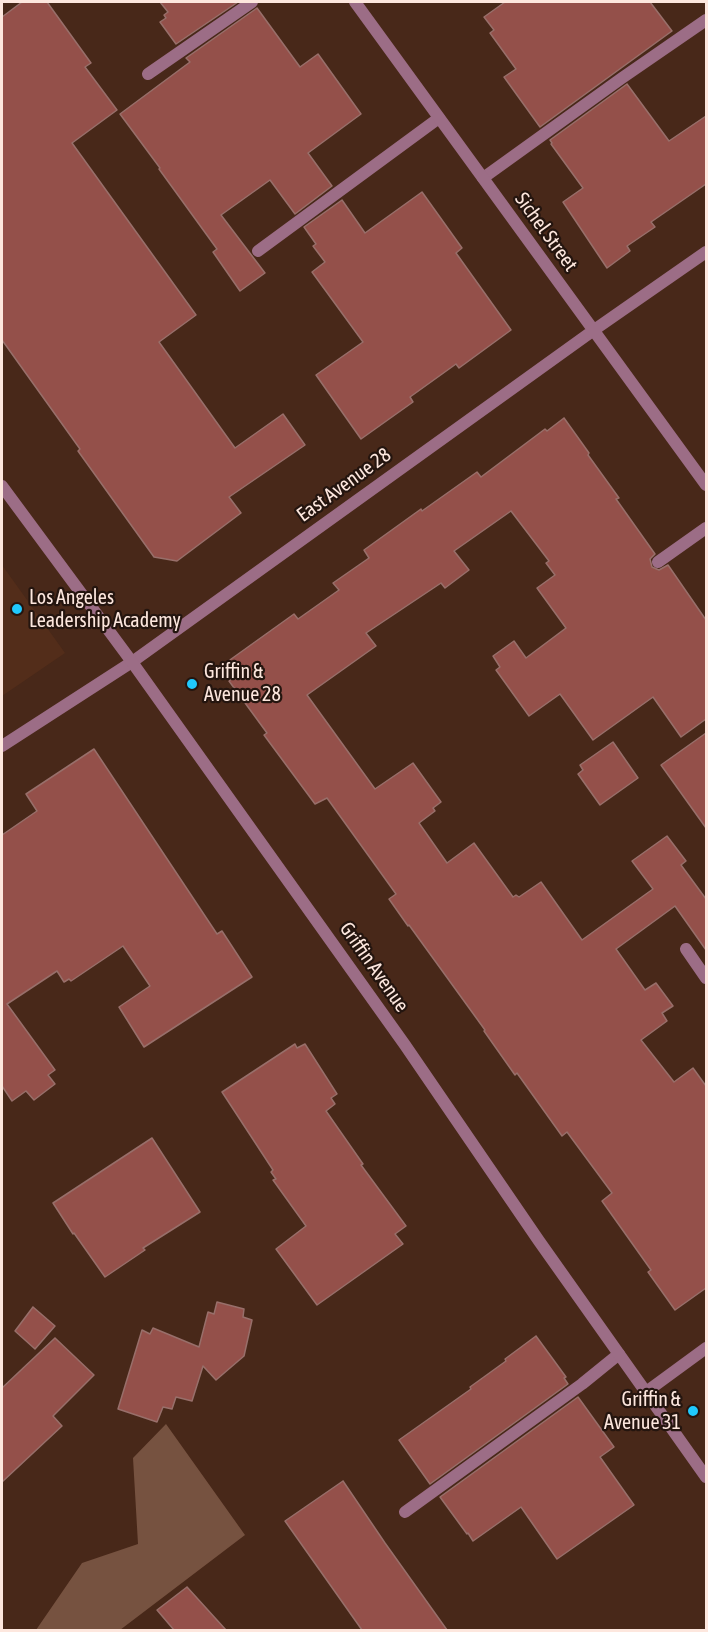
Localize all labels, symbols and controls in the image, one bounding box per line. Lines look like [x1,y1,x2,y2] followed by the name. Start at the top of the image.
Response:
[510,188,582,276] street label: Sichel Street
[292,443,396,527] street label: East Avenue 28
[29,586,181,633] place label: Los Angeles Leadership Academy
[10,602,24,616] marker: Los Angeles Leadership Academy
[204,660,281,707] place label: Griffin & Avenue 28
[185,677,199,691] marker: Griffin & Avenue 28
[334,917,414,1017] street label: Griffin Avenue
[604,1388,681,1435] place label: Griffin & Avenue 31
[686,1404,700,1418] marker: Griffin & Avenue 31

